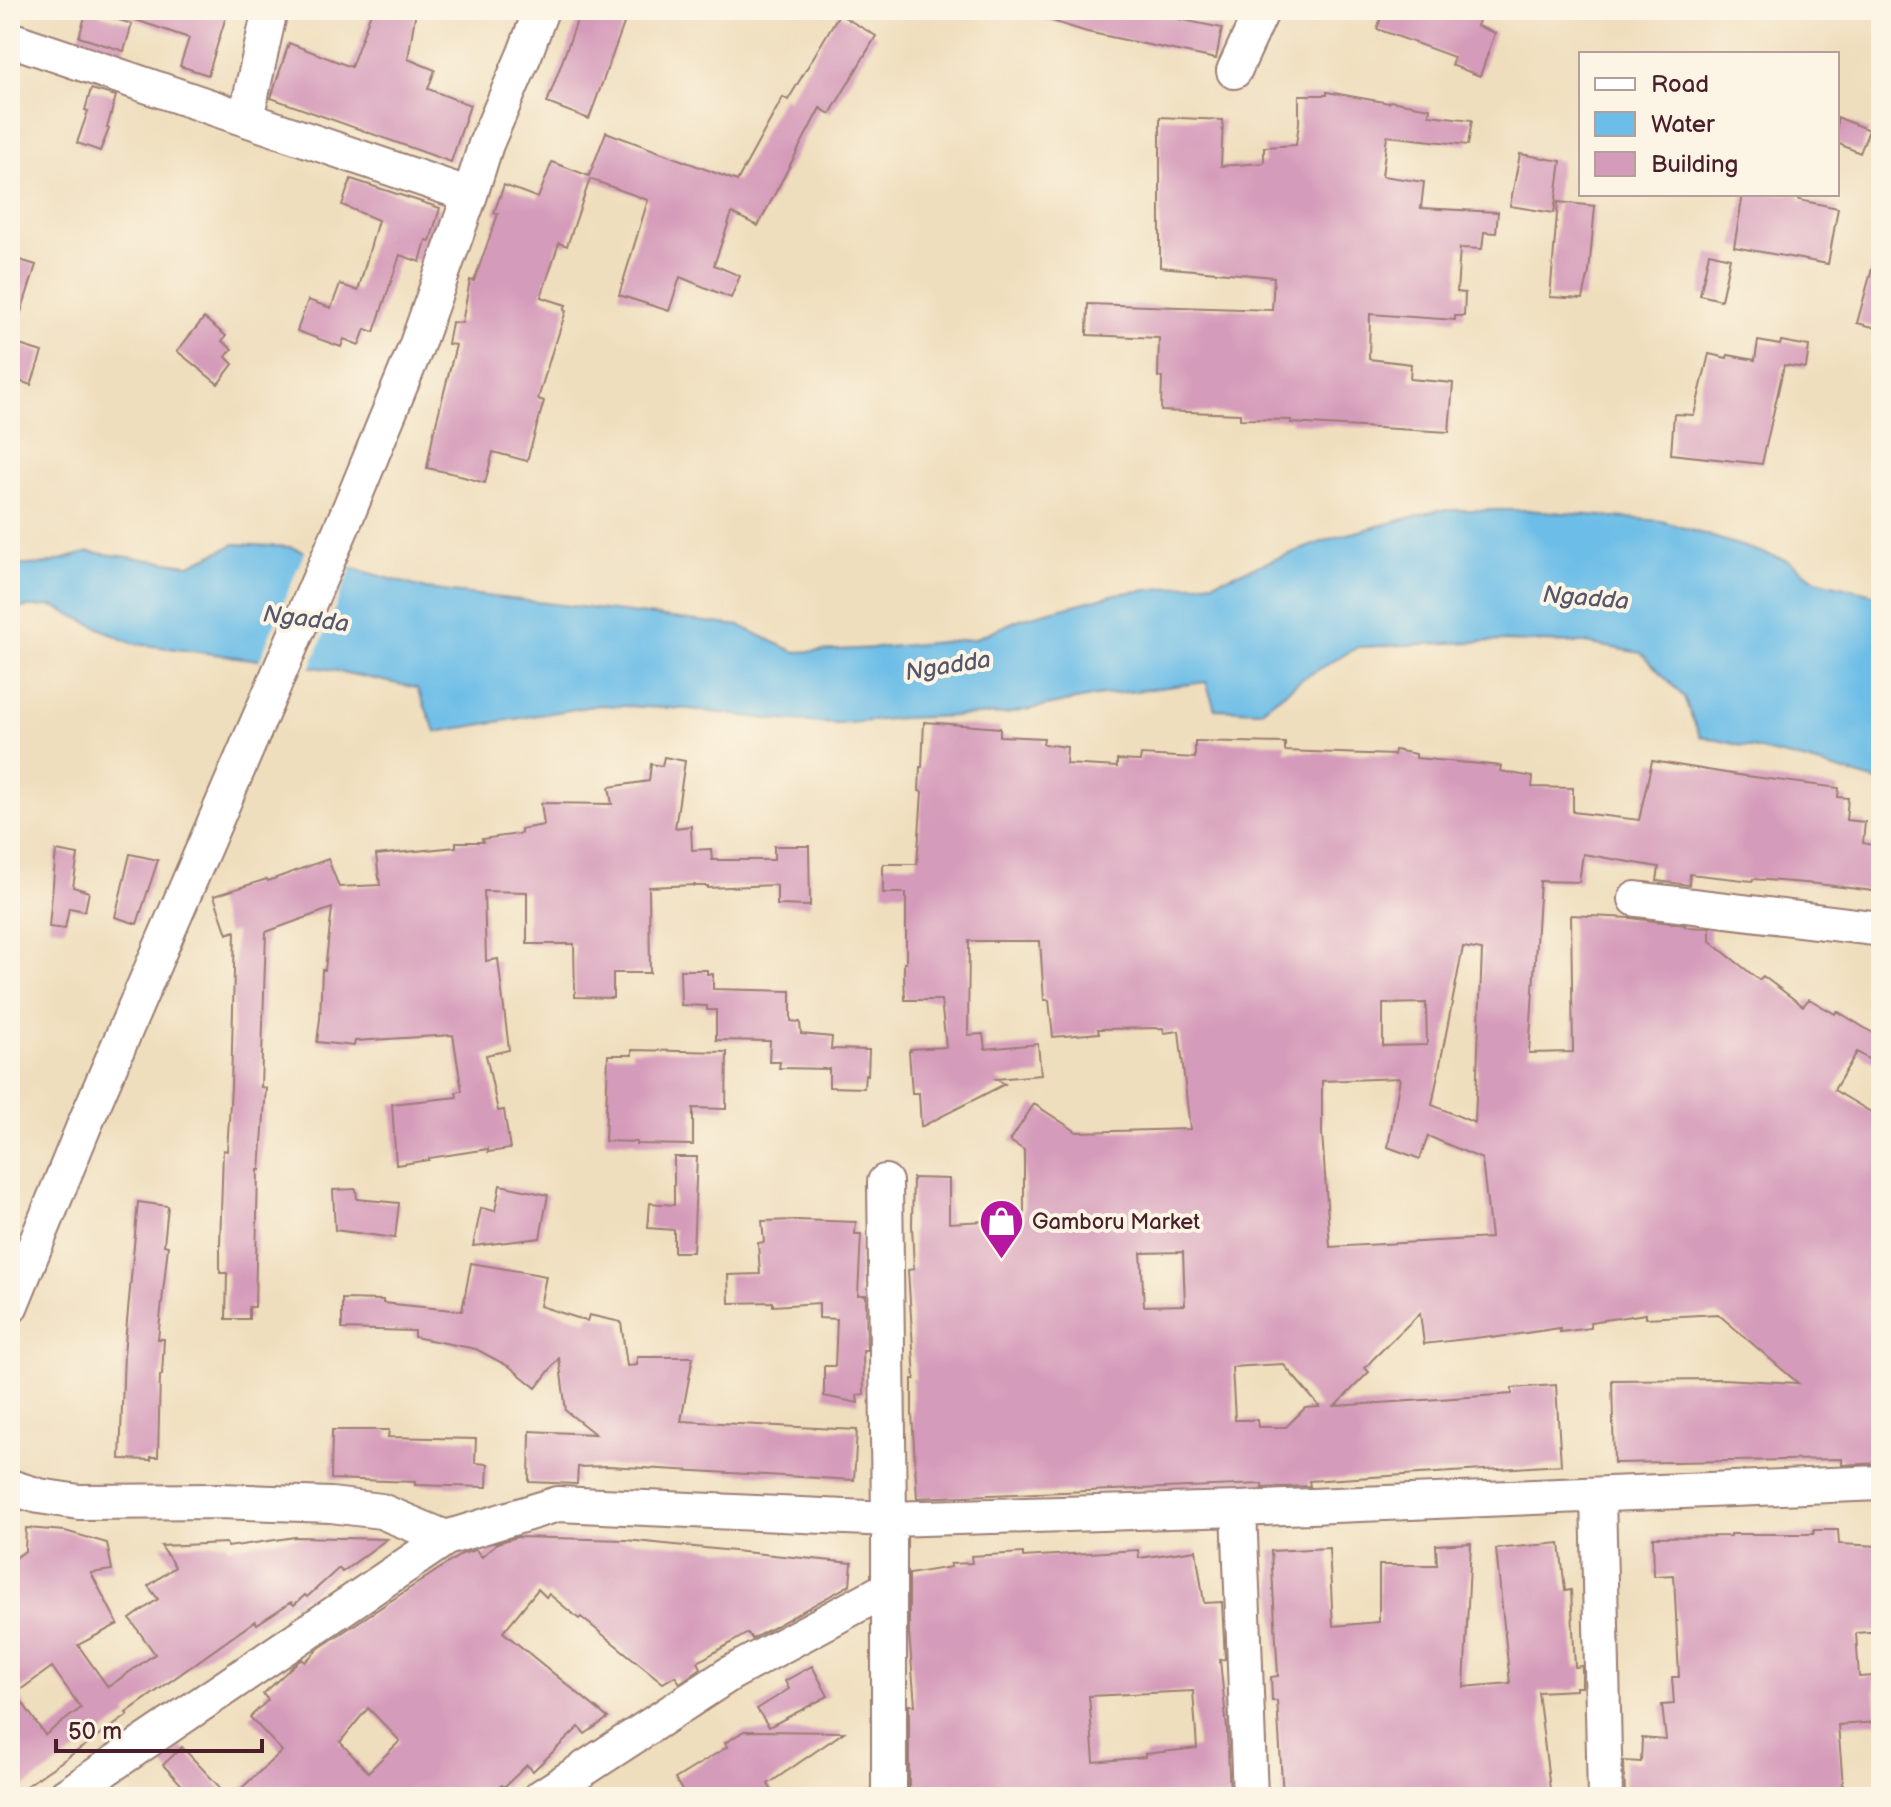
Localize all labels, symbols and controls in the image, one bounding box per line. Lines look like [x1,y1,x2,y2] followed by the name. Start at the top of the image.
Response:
[1579,52,1839,196] legend
[1651,70,1709,99] text: Road
[1651,110,1715,139] text: Water
[1651,150,1738,179] text: Building
[1542,580,1630,616] water label: Ngadda
[261,599,351,639] water label: Ngadda
[903,645,993,687] water label: Ngadda
[977,1198,1025,1261] shop icon: Gamboru Market
[1032,1209,1200,1236] place label: Gamboru Market
[56,1703,262,1753] scale bar
[68,1717,122,1746] text: 50 m

